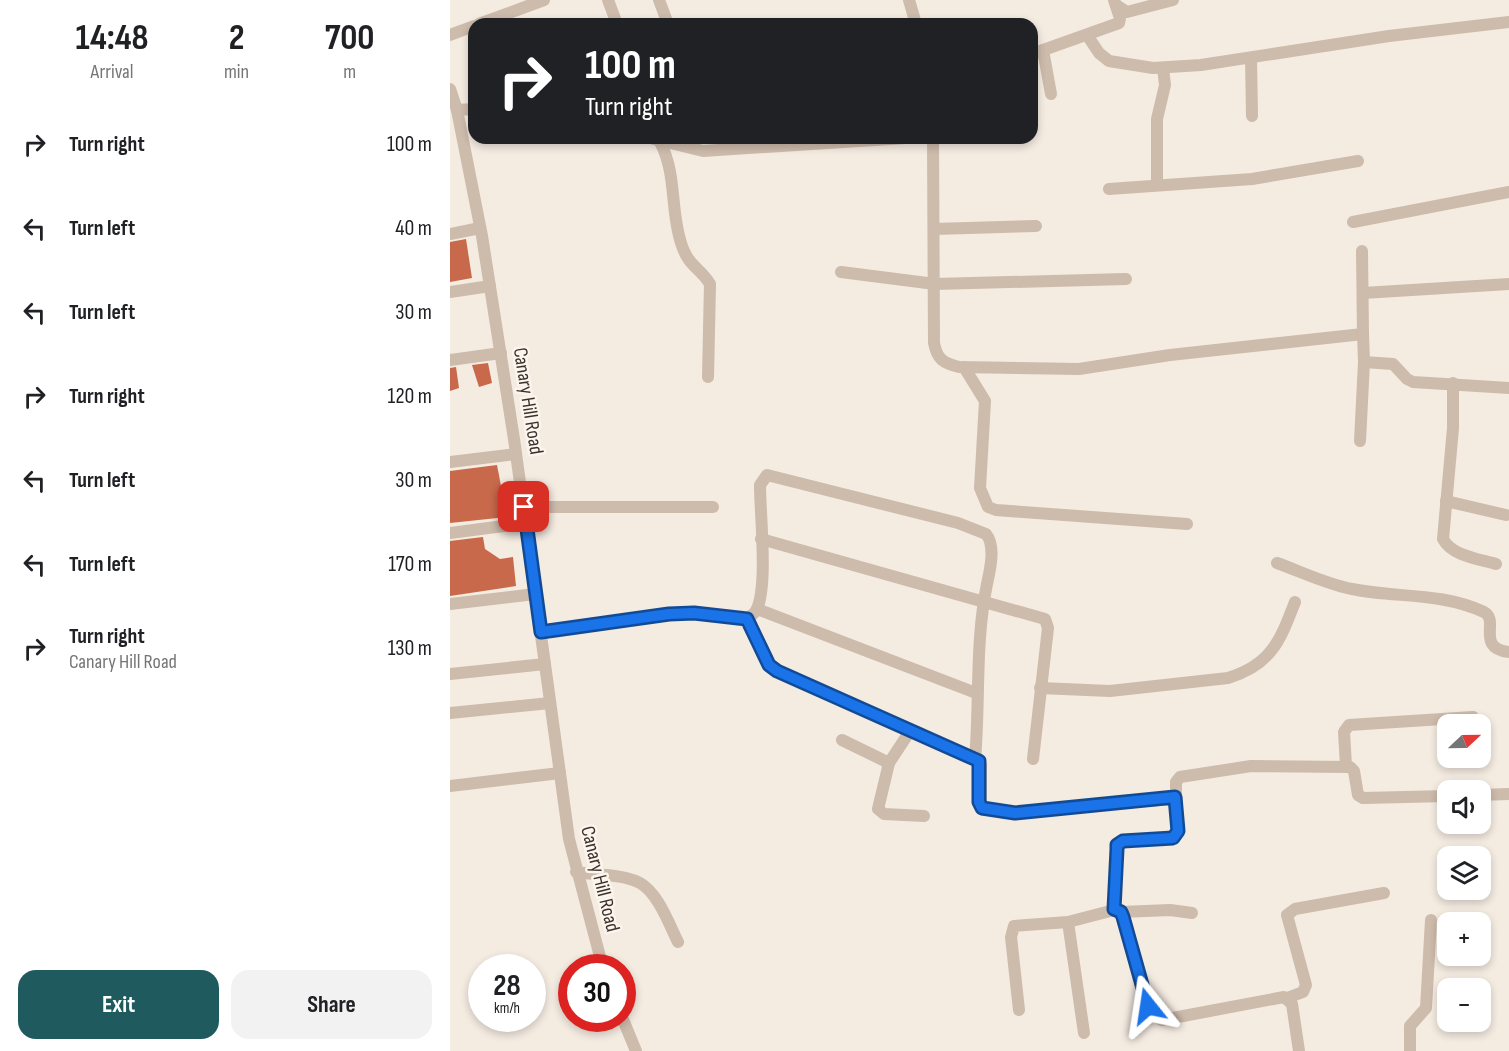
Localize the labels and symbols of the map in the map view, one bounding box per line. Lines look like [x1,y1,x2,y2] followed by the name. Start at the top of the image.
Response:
[508,346,548,456] street label: Canary Hill Road
[498,481,549,532] pin
[1437,714,1491,768] north arrow
[575,824,625,934] street label: Canary Hill Road
[558,954,636,1032] speed limit sign: 30
[1116,974,1180,1038] position arrow

